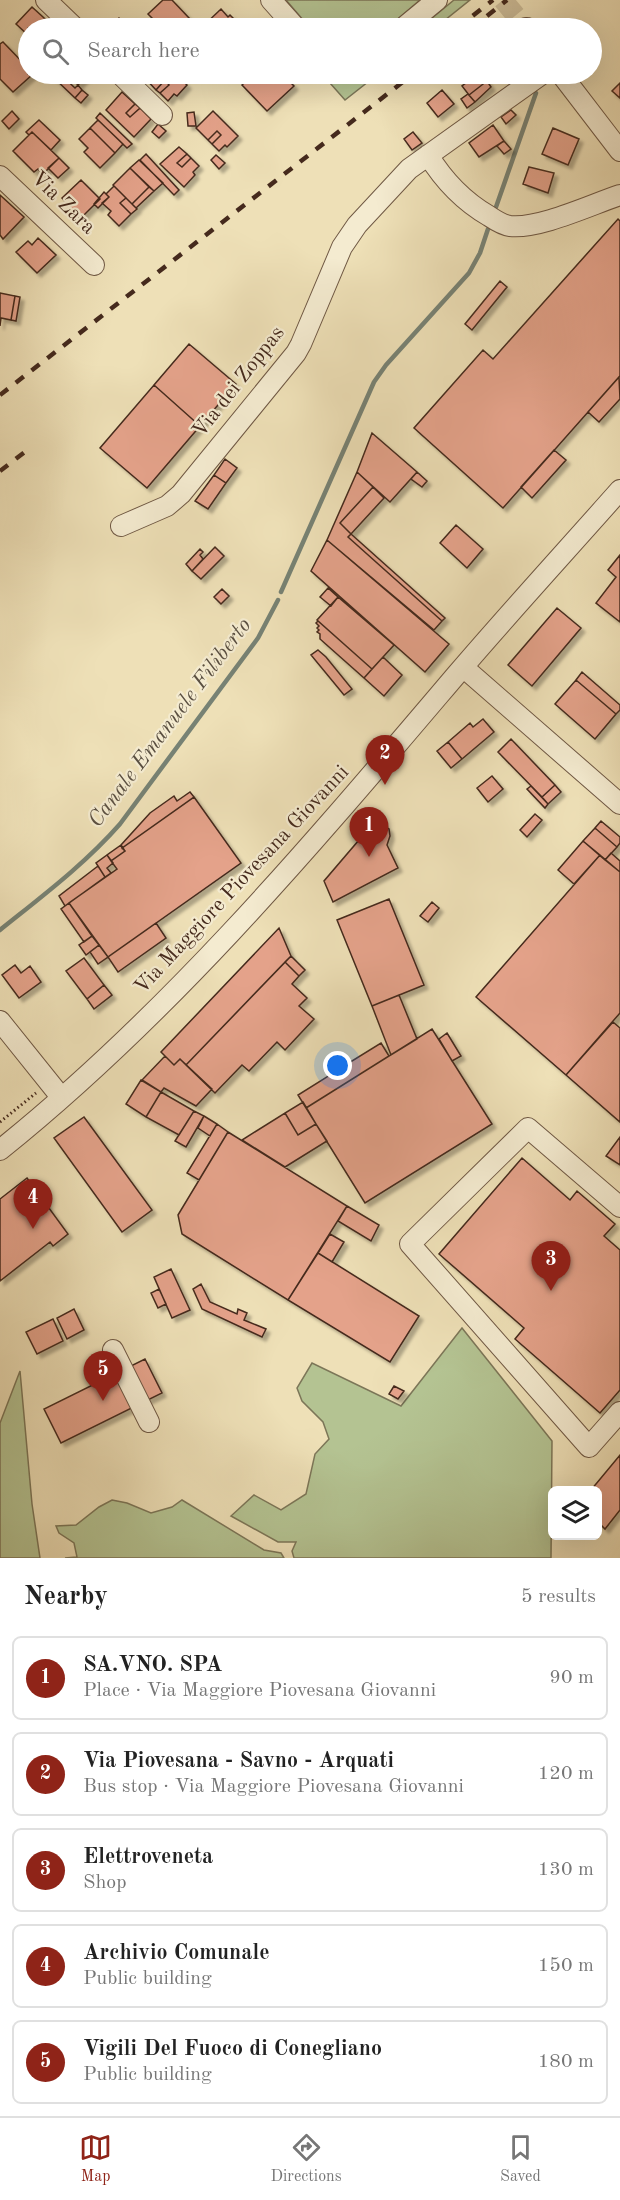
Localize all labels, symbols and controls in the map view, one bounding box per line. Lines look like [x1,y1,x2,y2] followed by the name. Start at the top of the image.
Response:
[18,18,602,84] search box
[39,35,72,68] icon: search
[87,40,200,62] text: Search here
[27,168,99,238] street label: Via Zara
[189,322,289,442] street label: Via dei Zoppas
[84,614,256,832] water label: Canale Emanuele Filiberto
[366,736,404,785] pin: 2
[131,762,353,998] street label: Via Maggiore Piovesana Giovanni
[350,808,388,857] pin: 1
[323,1051,352,1080] your location
[14,1180,52,1229] pin: 4
[532,1242,570,1291] pin: 3
[84,1352,122,1401] pin: 5
[548,1486,602,1540] map controls
[548,1486,602,1540] button: layers
[24,1584,108,1610] text: Nearby
[521,1587,596,1607] text: 5 results
[83,1654,222,1676] text: SA.VNO. SPA
[40,1668,51,1688] text: 1
[549,1668,594,1688] text: 90 m
[83,1681,436,1701] text: Place · Via Maggiore Piovesana Giovanni
[83,1750,394,1772] text: Via Piovesana - Savno - Arquati
[40,1764,51,1784] text: 2
[538,1764,594,1784] text: 120 m
[83,1777,464,1797] text: Bus stop · Via Maggiore Piovesana Giovanni
[83,1846,213,1868] text: Elettroveneta
[40,1860,51,1880] text: 3
[538,1860,594,1880] text: 130 m
[83,1873,127,1893] text: Shop
[83,1942,270,1964] text: Archivio Comunale
[40,1956,51,1976] text: 4
[538,1956,594,1976] text: 150 m
[83,1969,212,1989] text: Public building
[83,2038,382,2060] text: Vigili Del Fuoco di Conegliano
[40,2052,51,2072] text: 5
[538,2052,594,2072] text: 180 m
[83,2065,212,2085] text: Public building
[79,2131,112,2187] tab: Map
[271,2131,342,2187] tab: Directions
[500,2131,541,2187] tab: Saved

